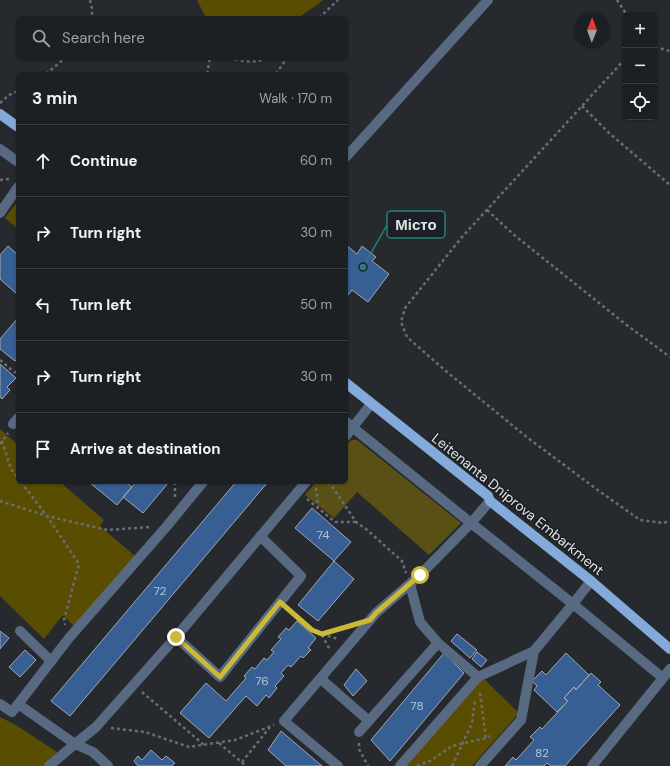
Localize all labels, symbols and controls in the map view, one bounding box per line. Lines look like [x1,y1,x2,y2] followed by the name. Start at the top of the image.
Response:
[574,12,610,48] north arrow
[622,12,658,120] map controls
[622,12,658,48] button: +
[16,16,348,60] search box
[30,27,52,49] icon: search
[62,28,145,48] text: Search here
[622,48,658,84] button: −
[622,84,658,120] button: locate
[32,87,77,109] text: 3 min
[259,90,332,107] text: Walk · 170 m
[32,150,54,172] icon: ahead
[70,151,138,171] text: Continue
[300,152,332,169] text: 60 m
[387,211,445,238] callout: Місто
[395,215,437,235] text: Місто
[32,222,54,244] icon: right
[70,223,141,243] text: Turn right
[300,224,332,241] text: 30 m
[32,294,54,316] icon: left
[70,295,131,315] text: Turn left
[300,296,332,313] text: 50 m
[32,366,54,388] icon: right
[70,367,141,387] text: Turn right
[300,368,332,385] text: 30 m
[428,429,608,579] street label: Leitenanta Dniprova Embarkment
[32,438,54,460] icon: arrive
[70,439,221,459] text: Arrive at destination
[317,527,329,543] house number: 74
[411,566,429,584] route start
[153,583,167,599] house number: 72
[167,628,185,646] route end
[255,673,269,689] house number: 76
[410,698,424,714] house number: 78
[535,745,549,761] house number: 82

